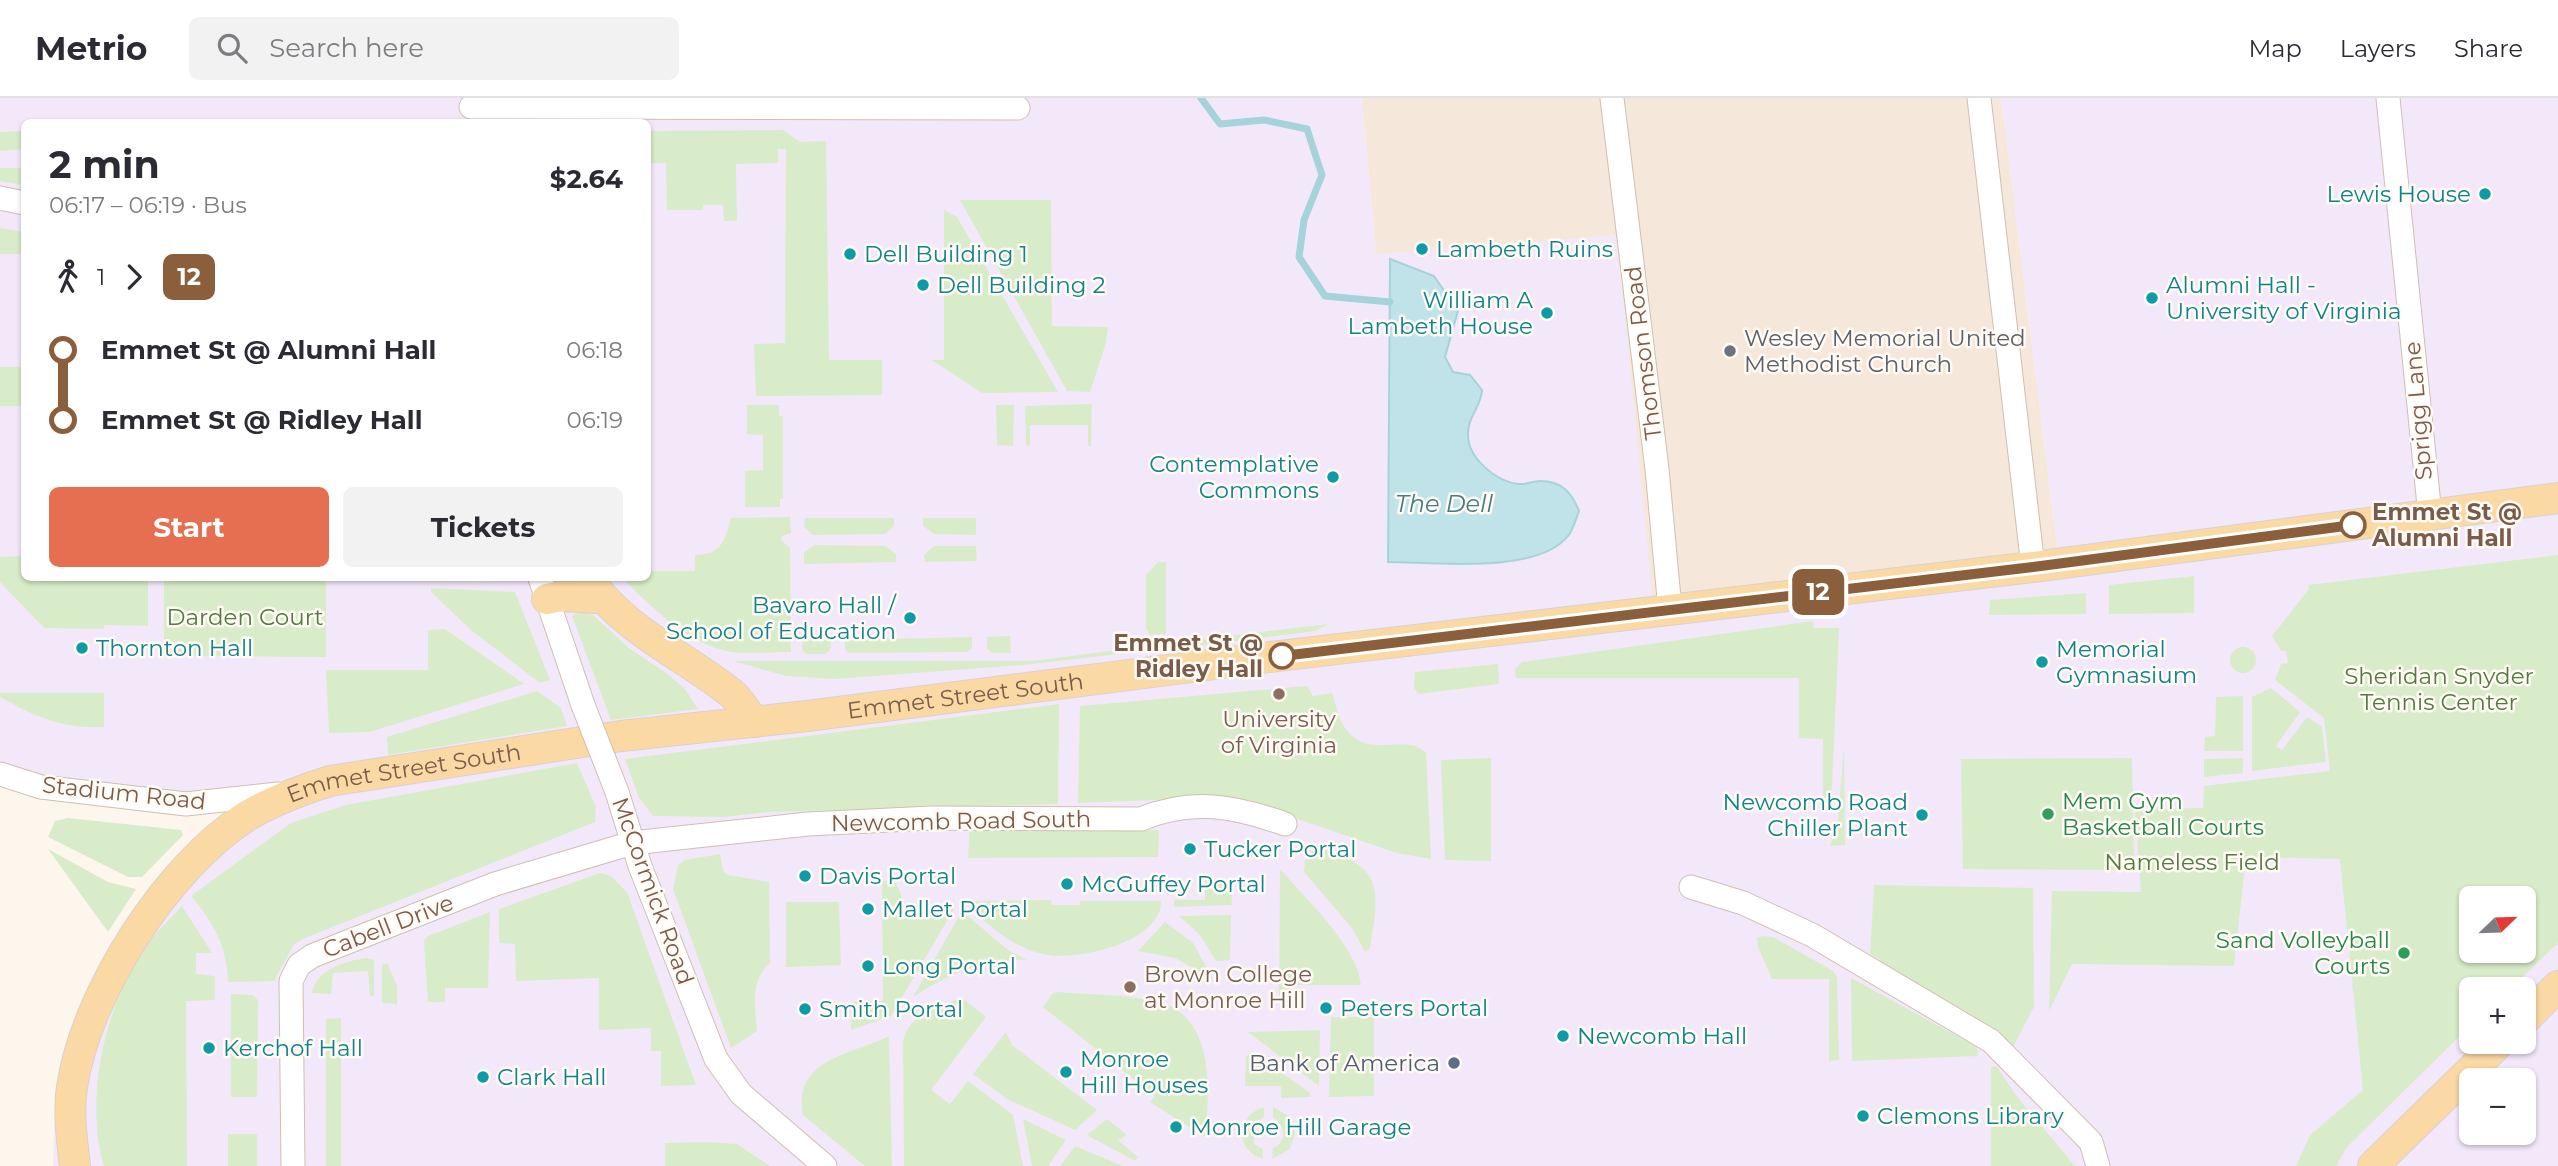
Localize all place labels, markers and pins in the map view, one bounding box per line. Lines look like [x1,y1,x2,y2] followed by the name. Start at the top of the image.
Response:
[2327,180,2471,208] place label: Lewis House
[2477,186,2493,202] marker: Lewis House
[1436,235,1613,263] place label: Lambeth Ruins
[864,240,1028,268] place label: Dell Building 1
[1414,241,1430,257] marker: Lambeth Ruins
[842,246,858,262] marker: Dell Building 1
[937,271,1106,299] place label: Dell Building 2
[2166,271,2402,325] place label: Alumni Hall - University of Virginia
[915,277,931,293] marker: Dell Building 2
[1347,286,1534,340] place label: William A Lambeth House
[2144,290,2160,306] marker: Alumni Hall - University of Virginia
[1539,305,1555,321] marker: William A Lambeth House
[1744,324,2026,378] place label: Wesley Memorial United Methodist Church
[1722,343,1738,359] marker: Wesley Memorial United Methodist Church
[1149,450,1319,504] place label: Contemplative Commons
[1325,469,1341,485] marker: Contemplative Commons
[2371,498,2522,552] place label: Emmet St @ Alumni Hall
[2340,512,2366,538] marker: Emmet St @ Alumni Hall
[666,591,897,645] place label: Bavaro Hall / School of Education
[902,610,918,626] marker: Bavaro Hall / School of Education
[1113,629,1263,683] place label: Emmet St @ Ridley Hall
[96,634,253,662] place label: Thornton Hall
[2056,635,2197,689] place label: Memorial Gymnasium
[74,640,90,656] marker: Thornton Hall
[1269,643,1295,669] marker: Emmet St @ Ridley Hall
[2034,654,2050,670] marker: Memorial Gymnasium
[1271,686,1287,702] marker: University of Virginia
[1221,705,1337,759] place label: University of Virginia
[2062,787,2264,841] place label: Mem Gym Basketball Courts
[1722,788,1908,842] place label: Newcomb Road Chiller Plant
[2040,806,2056,822] marker: Mem Gym Basketball Courts
[1914,807,1930,823] marker: Newcomb Road Chiller Plant
[1204,835,1356,863] place label: Tucker Portal
[1182,841,1198,857] marker: Tucker Portal
[819,862,956,890] place label: Davis Portal
[797,868,813,884] marker: Davis Portal
[1081,870,1266,898] place label: McGuffey Portal
[1059,876,1075,892] marker: McGuffey Portal
[882,895,1028,923] place label: Mallet Portal
[860,901,876,917] marker: Mallet Portal
[2216,926,2390,980] place label: Sand Volleyball Courts
[2396,945,2412,961] marker: Sand Volleyball Courts
[882,952,1016,980] place label: Long Portal
[860,958,876,974] marker: Long Portal
[1144,960,1312,1014] place label: Brown College at Monroe Hill
[1122,979,1138,995] marker: Brown College at Monroe Hill
[1340,994,1488,1022] place label: Peters Portal
[819,995,963,1023] place label: Smith Portal
[1318,1000,1334,1016] marker: Peters Portal
[797,1001,813,1017] marker: Smith Portal
[1577,1022,1747,1050] place label: Newcomb Hall
[1555,1028,1571,1044] marker: Newcomb Hall
[223,1034,363,1062] place label: Kerchof Hall
[201,1040,217,1056] marker: Kerchof Hall
[1080,1045,1208,1099] place label: Monroe Hill Houses
[1249,1049,1440,1077] place label: Bank of America
[1446,1055,1462,1071] marker: Bank of America
[497,1063,607,1091] place label: Clark Hall
[1058,1064,1074,1080] marker: Monroe Hill Houses
[475,1069,491,1085] marker: Clark Hall
[1877,1102,2064,1130] place label: Clemons Library
[1855,1108,1871,1124] marker: Clemons Library
[1190,1113,1411,1141] place label: Monroe Hill Garage
[1168,1119,1184,1135] marker: Monroe Hill Garage

